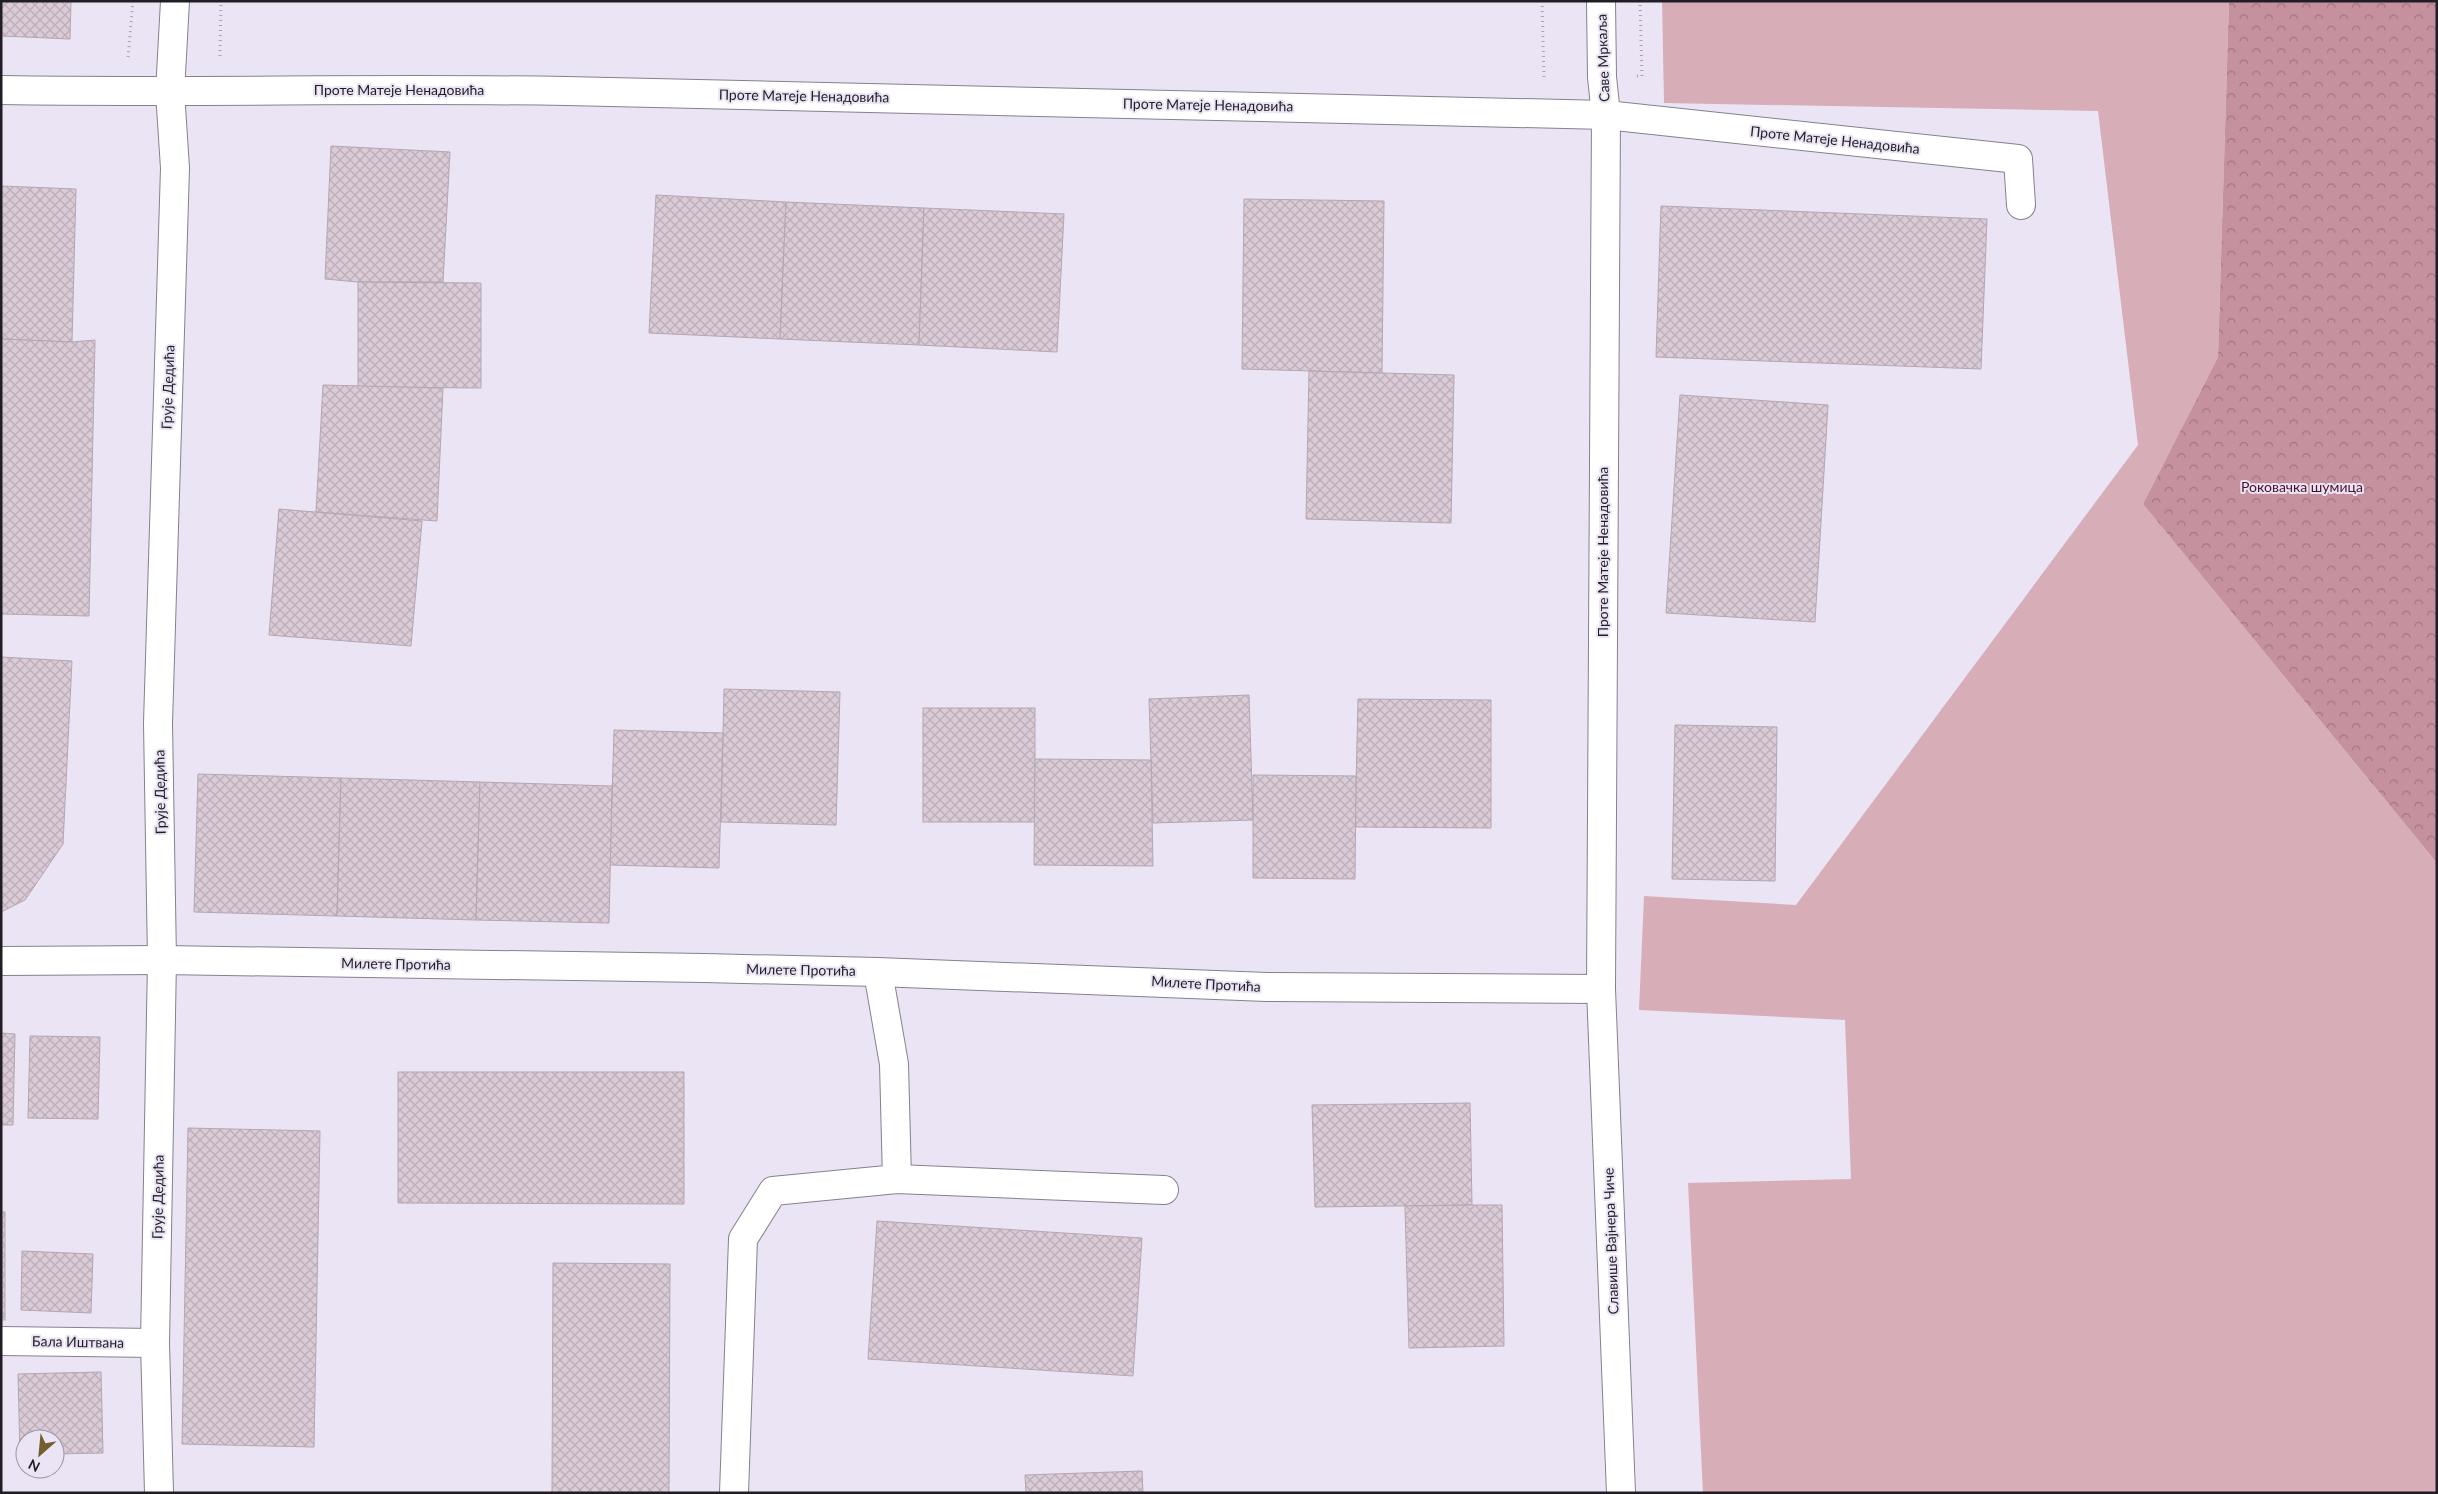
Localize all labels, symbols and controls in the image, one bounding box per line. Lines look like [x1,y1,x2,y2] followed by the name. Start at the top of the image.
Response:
[1592,14,1613,102] street label: Саве Мркаља
[314,81,484,98] street label: Проте Матеје Ненадовића
[719,86,889,105] street label: Проте Матеје Ненадовића
[1123,95,1293,114] street label: Проте Матеје Ненадовића
[1749,122,1921,157] street label: Проте Матеје Ненадовића
[158,344,177,430] street label: Грује Дедића
[1594,467,1611,637] street label: Проте Матеје Ненадовића
[2241,478,2363,495] park label: Роковачка шумица
[150,750,169,834] street label: Грује Дедића
[341,954,451,973] street label: Милете Протића
[746,960,856,979] street label: Милете Протића
[1151,972,1261,995] street label: Милете Протића
[148,1155,167,1239] street label: Грује Дедића
[1599,1167,1622,1315] street label: Славише Вајнера Чиче
[32,1332,124,1351] street label: Бала Иштвана
[15,1429,65,1479] north arrow
[25,1456,43,1476] text: N

